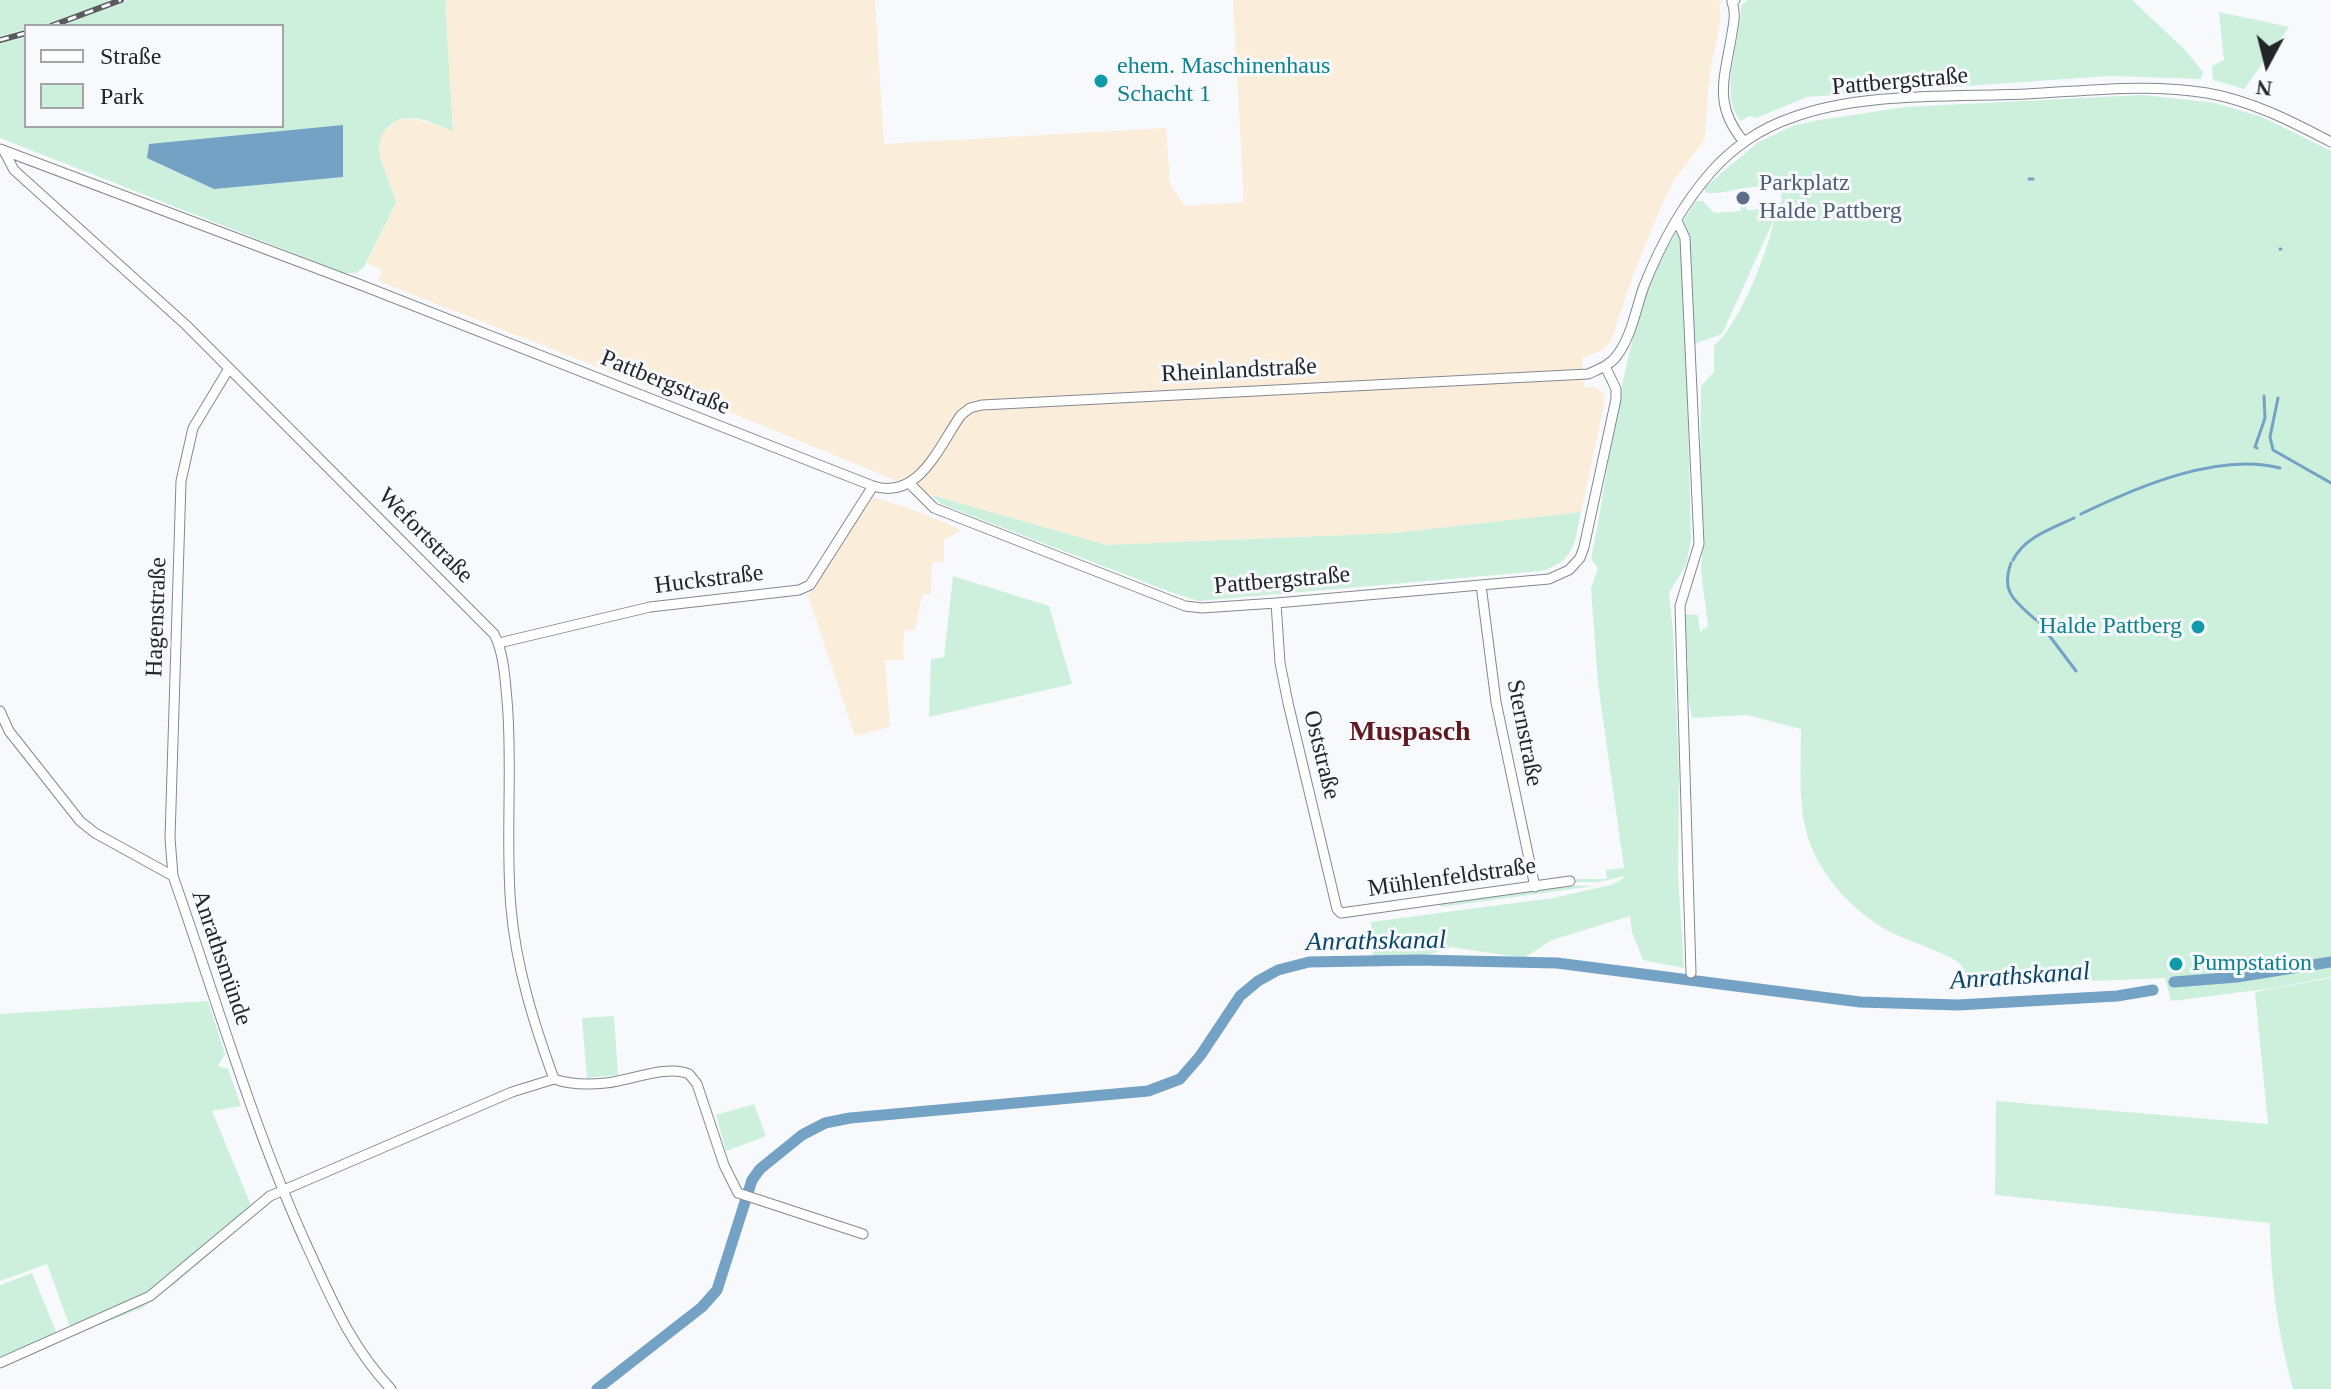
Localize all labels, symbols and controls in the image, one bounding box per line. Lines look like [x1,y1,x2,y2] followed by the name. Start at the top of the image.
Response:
[24,24,284,128] legend
[2227,24,2307,104] north arrow
[100,43,161,69] text: Straße
[1117,53,1330,109] place label: ehem. Maschinenhaus Schacht 1
[1831,62,1969,102] street label: Pattbergstraße
[1092,72,1110,90] marker: ehem. Maschinenhaus Schacht 1
[2255,75,2273,102] text: N
[100,83,144,109] text: Park
[1759,170,1902,226] place label: Parkplatz Halde Pattberg
[1734,189,1752,207] marker: Parkplatz Halde Pattberg
[596,344,734,422] street label: Pattbergstraße
[1160,353,1318,389] street label: Rheinlandstraße
[371,482,479,590] street label: Wefortstraße
[141,557,173,677] street label: Hagenstraße
[653,559,765,601] street label: Huckstraße
[1213,561,1351,601] street label: Pattbergstraße
[2039,613,2182,641] place label: Halde Pattberg
[2189,618,2207,636] marker: Halde Pattberg
[1500,677,1548,789] street label: Sternstraße
[1296,708,1346,802] street label: Oststraße
[1349,716,1471,750] district label: Muspasch
[1366,852,1538,904] street label: Mühlenfeldstraße
[184,887,258,1029] street label: Anrathsmünde
[1306,925,1446,959] water label: Anrathskanal
[2192,950,2312,978] place label: Pumpstation
[2167,955,2185,973] marker: Pumpstation
[1949,957,2091,997] water label: Anrathskanal

